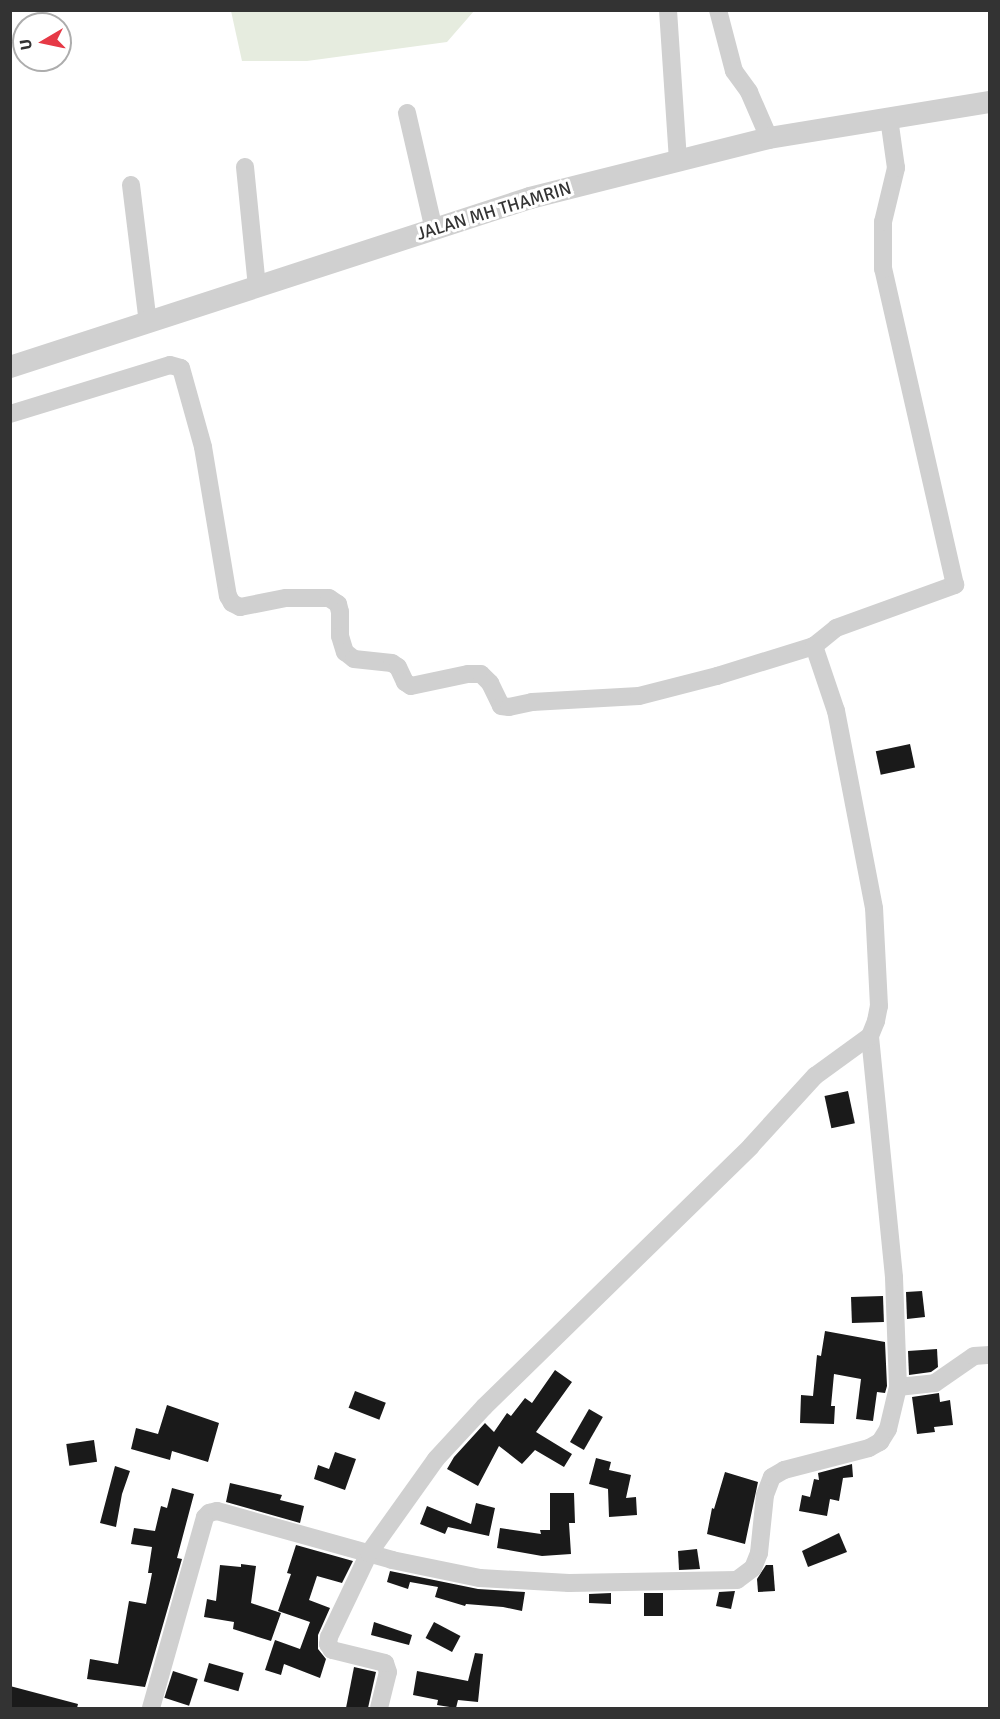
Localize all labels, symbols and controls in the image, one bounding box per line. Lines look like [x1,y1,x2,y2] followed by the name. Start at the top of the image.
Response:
[12,12,72,72] north arrow
[15,38,37,51] text: U
[414,177,574,245] street label: JALAN MH THAMRIN

